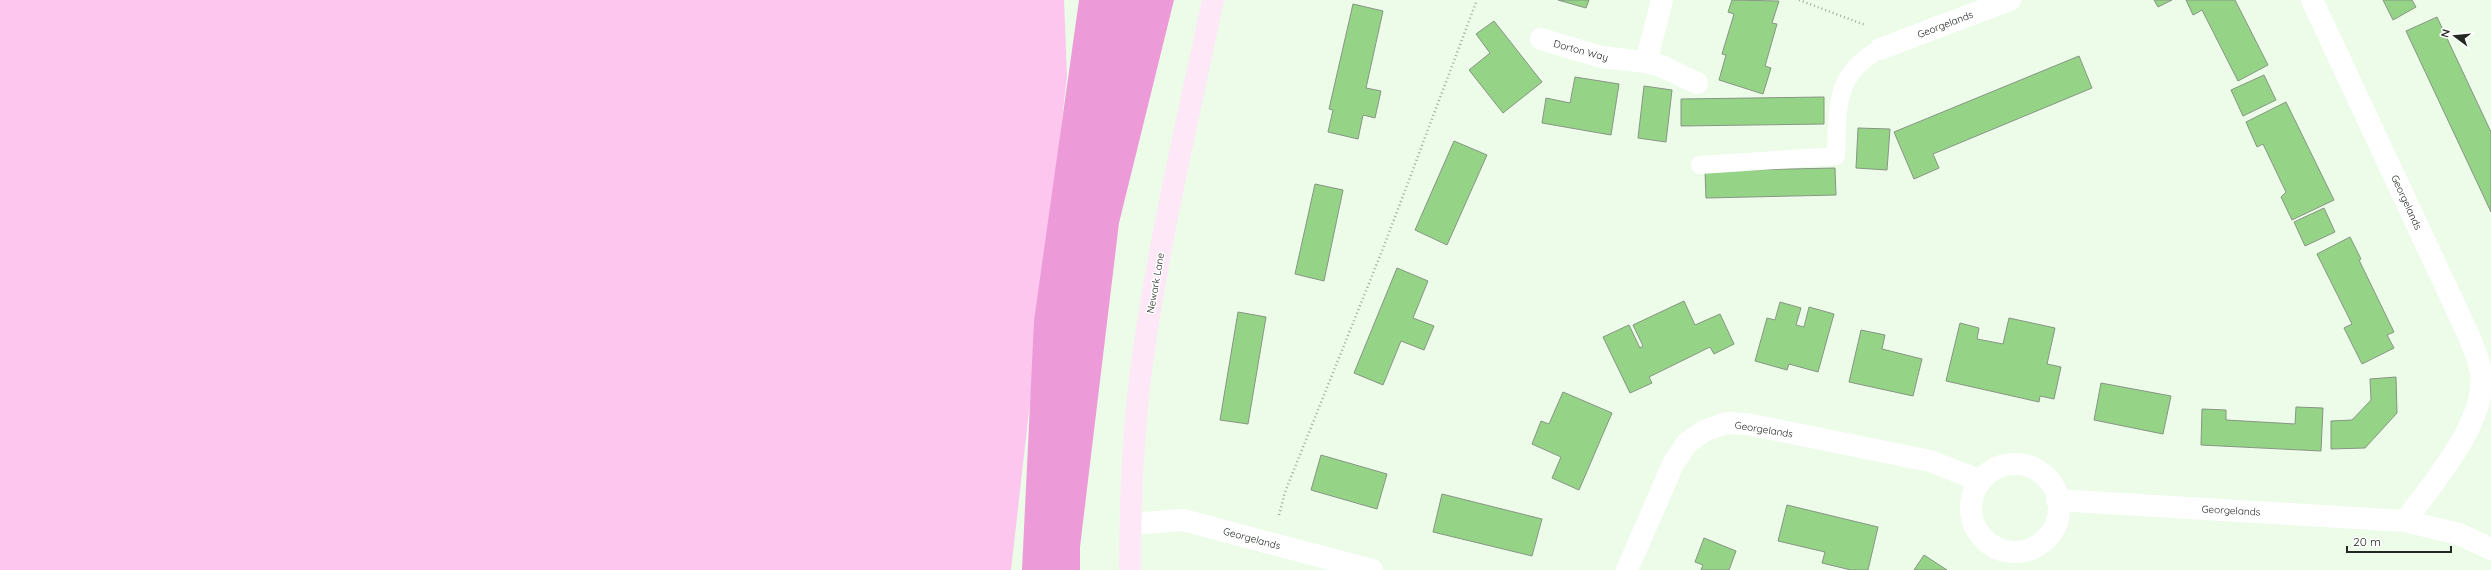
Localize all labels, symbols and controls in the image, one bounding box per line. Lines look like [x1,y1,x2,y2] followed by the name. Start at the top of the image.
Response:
[1915,8,1975,41] street label: Georgelands
[2435,16,2475,56] north arrow
[2438,27,2453,39] text: N
[1552,37,1610,64] street label: Dorton Way
[2388,173,2425,232] street label: Georgelands
[1144,251,1167,314] street label: Newark Lane
[1734,418,1794,441] street label: Georgelands
[2201,502,2261,519] street label: Georgelands
[1222,525,1282,552] street label: Georgelands
[2347,528,2451,554] scale bar
[2353,534,2381,549] text: 20 m

